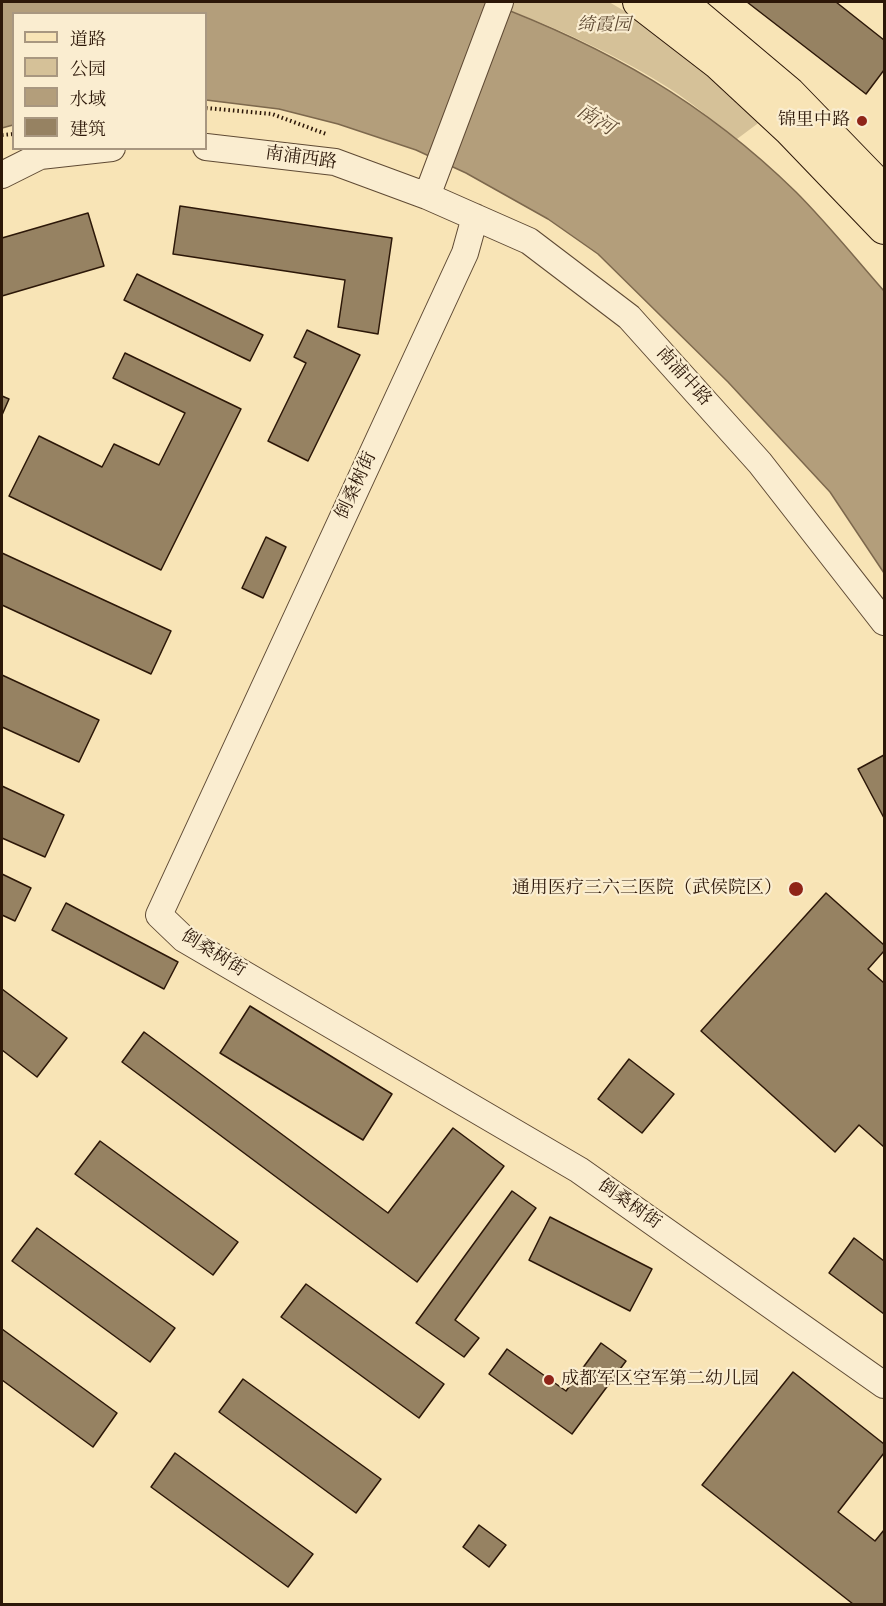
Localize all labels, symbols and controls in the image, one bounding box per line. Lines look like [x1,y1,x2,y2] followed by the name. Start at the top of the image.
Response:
[12,12,207,150] legend
[577,15,631,37] park label: 绮霞园
[70,28,106,51] text: 道路
[70,58,106,81] text: 公园
[70,88,106,111] text: 水域
[572,100,618,142] water label: 南河
[778,110,850,132] place label: 锦里中路
[855,114,869,128] marker: 锦里中路
[70,118,106,141] text: 建筑
[264,143,338,175] street label: 南浦西路
[651,343,715,411] street label: 南浦中路
[332,449,382,523] street label: 倒桑树街
[512,878,782,900] place label: 通用医疗三六三医院（武侯院区）
[787,880,805,898] marker: 通用医疗三六三医院（武侯院区）
[177,926,249,982] street label: 倒桑树街
[593,1176,665,1234] street label: 倒桑树街
[561,1369,759,1391] place label: 成都军区空军第二幼儿园
[542,1373,556,1387] marker: 成都军区空军第二幼儿园

